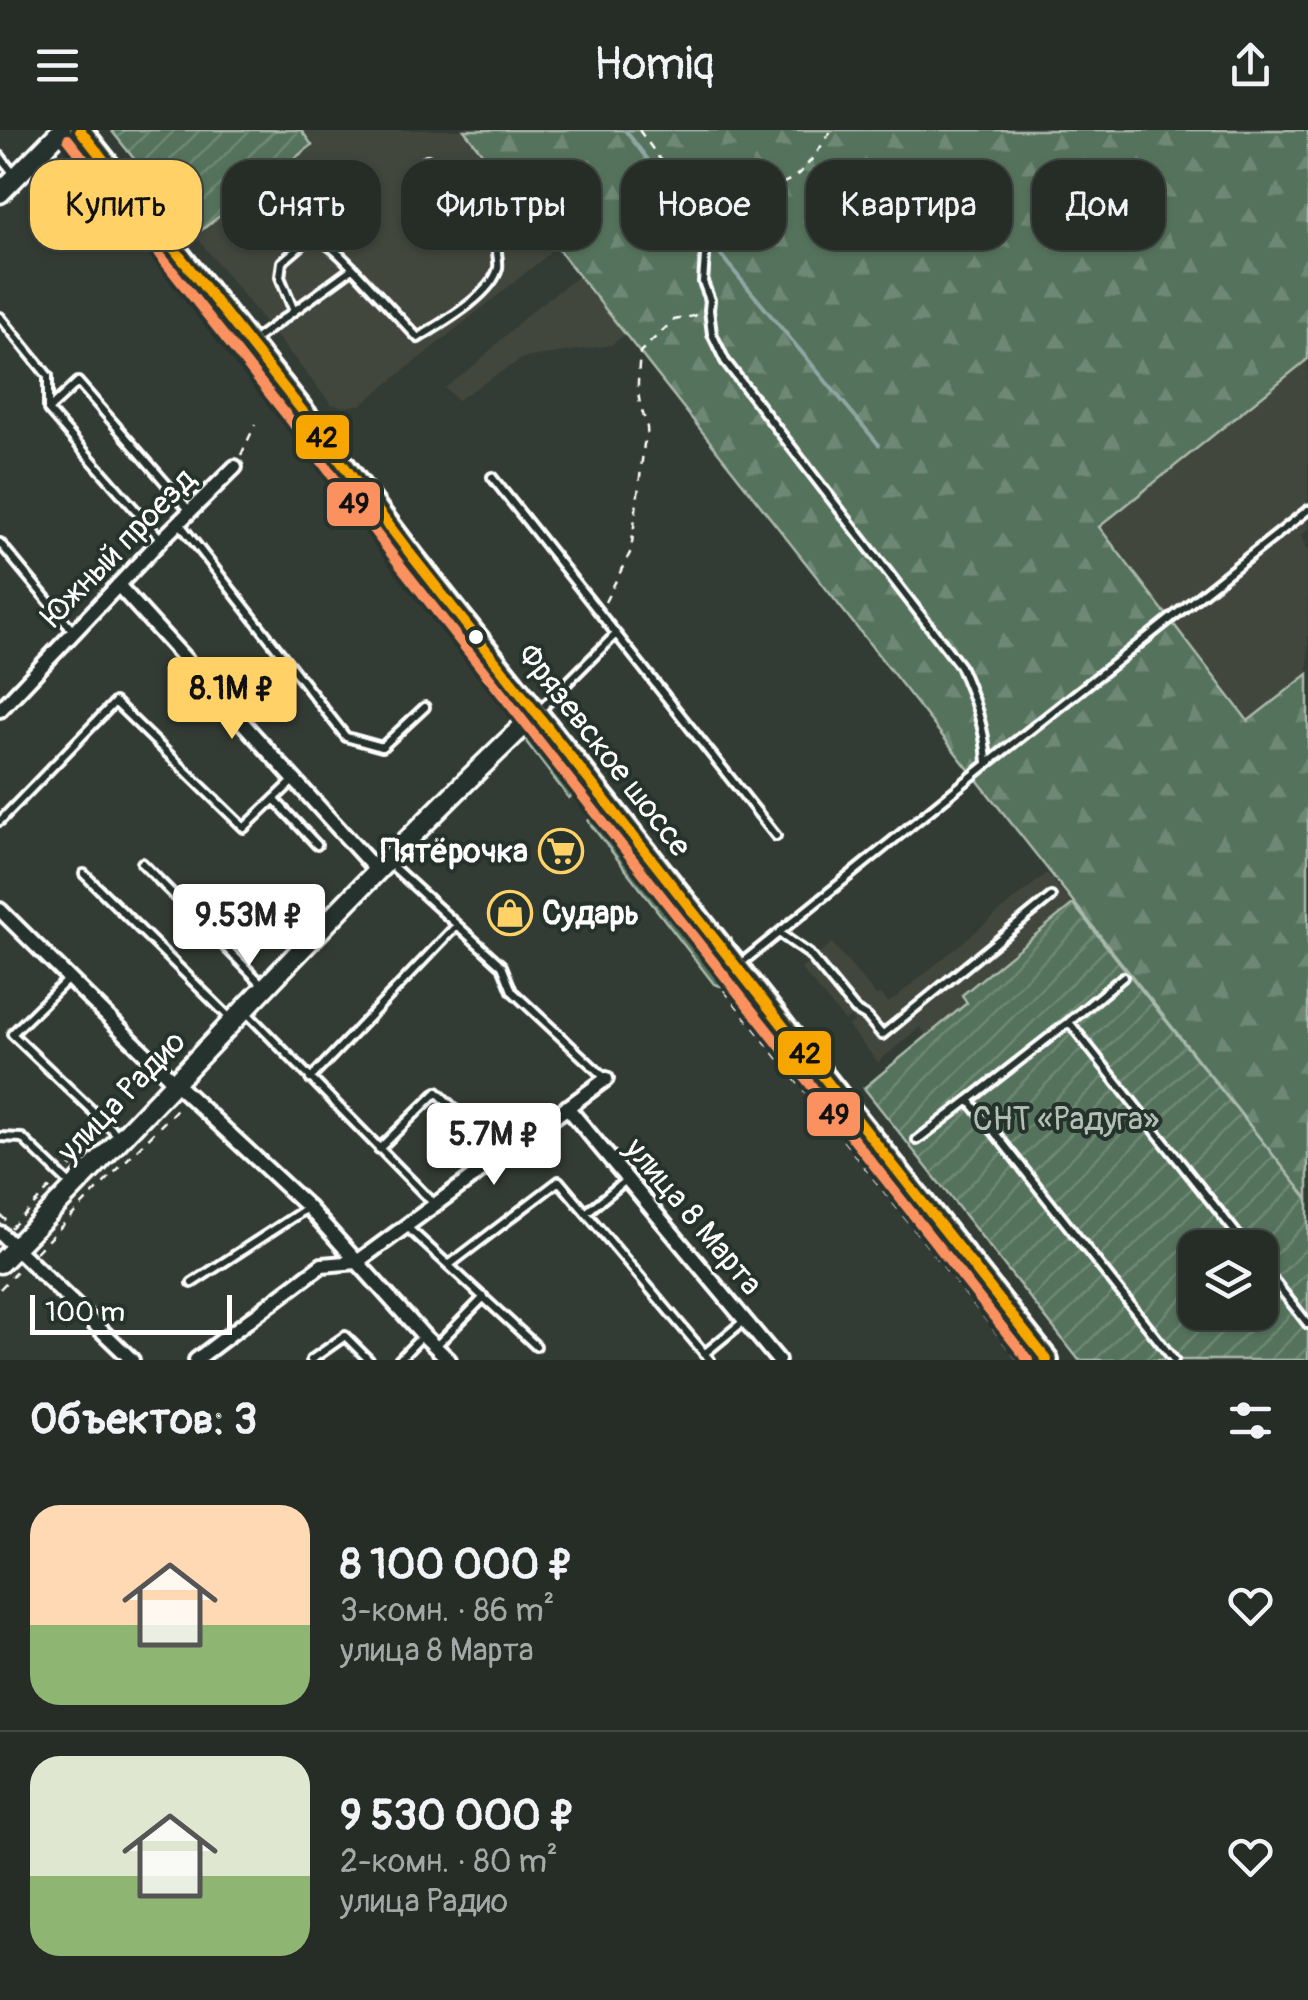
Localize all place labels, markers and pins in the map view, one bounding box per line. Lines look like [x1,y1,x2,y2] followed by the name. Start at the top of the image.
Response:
[466,627,486,647] unlabelled marker
[151,657,313,742] pin: 8.1M ₽
[538,828,584,874] supermarket icon: Пятёрочка
[381,832,528,872] place label: Пятёрочка
[157,884,341,969] pin: 9.53M ₽
[487,890,533,936] shop icon: Сударь
[542,894,639,934] place label: Сударь
[413,1103,575,1188] pin: 5.7M ₽

